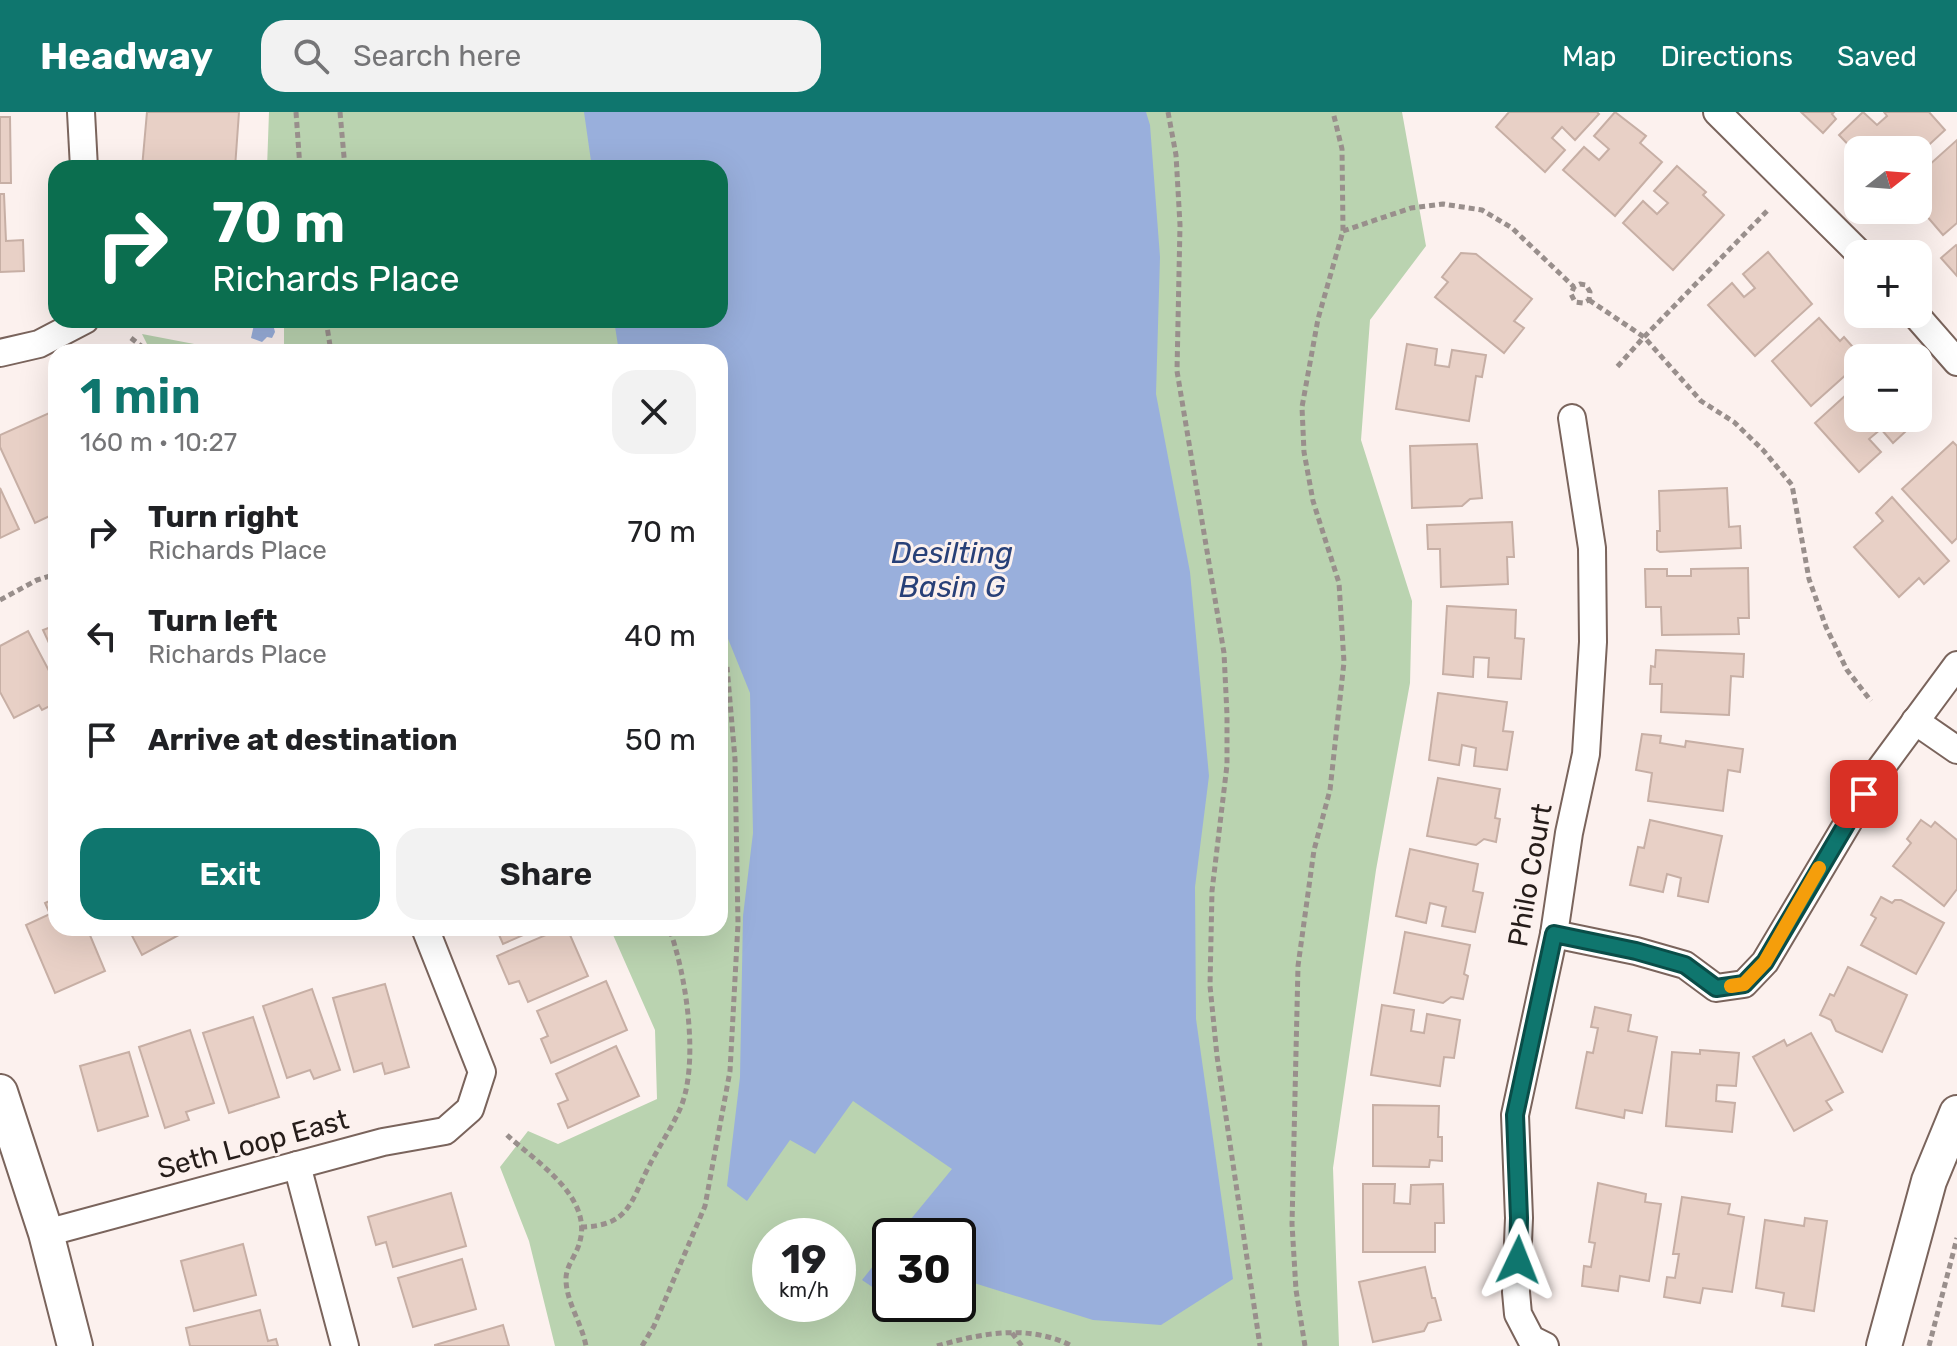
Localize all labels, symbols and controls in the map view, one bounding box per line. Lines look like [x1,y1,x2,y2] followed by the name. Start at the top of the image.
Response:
[261,20,821,92] search box
[40,33,213,79] text: Headway
[289,34,333,78] icon: search
[353,38,521,74] text: Search here
[1562,40,1616,73] text: Map
[1660,40,1793,73] text: Directions
[1837,40,1917,73] text: Saved
[1844,136,1932,224] north arrow
[1844,136,1932,432] map controls
[212,190,345,256] text: 70 m
[80,192,184,296] icon: right
[1844,240,1932,328] button: +
[212,257,460,300] text: Richards Place
[1844,344,1932,432] button: −
[80,368,201,425] text: 1 min
[612,370,696,454] button: close
[80,427,237,458] text: 160 m · 10:27
[148,499,299,535] text: Turn right
[80,510,124,554] icon: right
[628,514,696,550] text: 70 m
[148,535,327,566] text: Richards Place
[891,535,1013,605] water label: Desilting Basin G
[148,603,278,639] text: Turn left
[80,614,124,658] icon: left
[624,618,696,654] text: 40 m
[148,639,327,670] text: Richards Place
[80,718,124,762] icon: arrive
[148,722,458,758] text: Arrive at destination
[625,722,696,758] text: 50 m
[1830,760,1898,828] pin
[1842,772,1886,816] icon: arrive
[1501,801,1559,949] street label: Philo Court
[80,828,380,920] button: Exit
[396,828,696,920] button: Share
[154,1103,352,1185] street label: Seth Loop East
[872,1218,976,1322] speed limit sign: 30
[1476,1218,1560,1302] position arrow
[781,1236,827,1283] text: 19
[779,1278,829,1302] text: km/h

